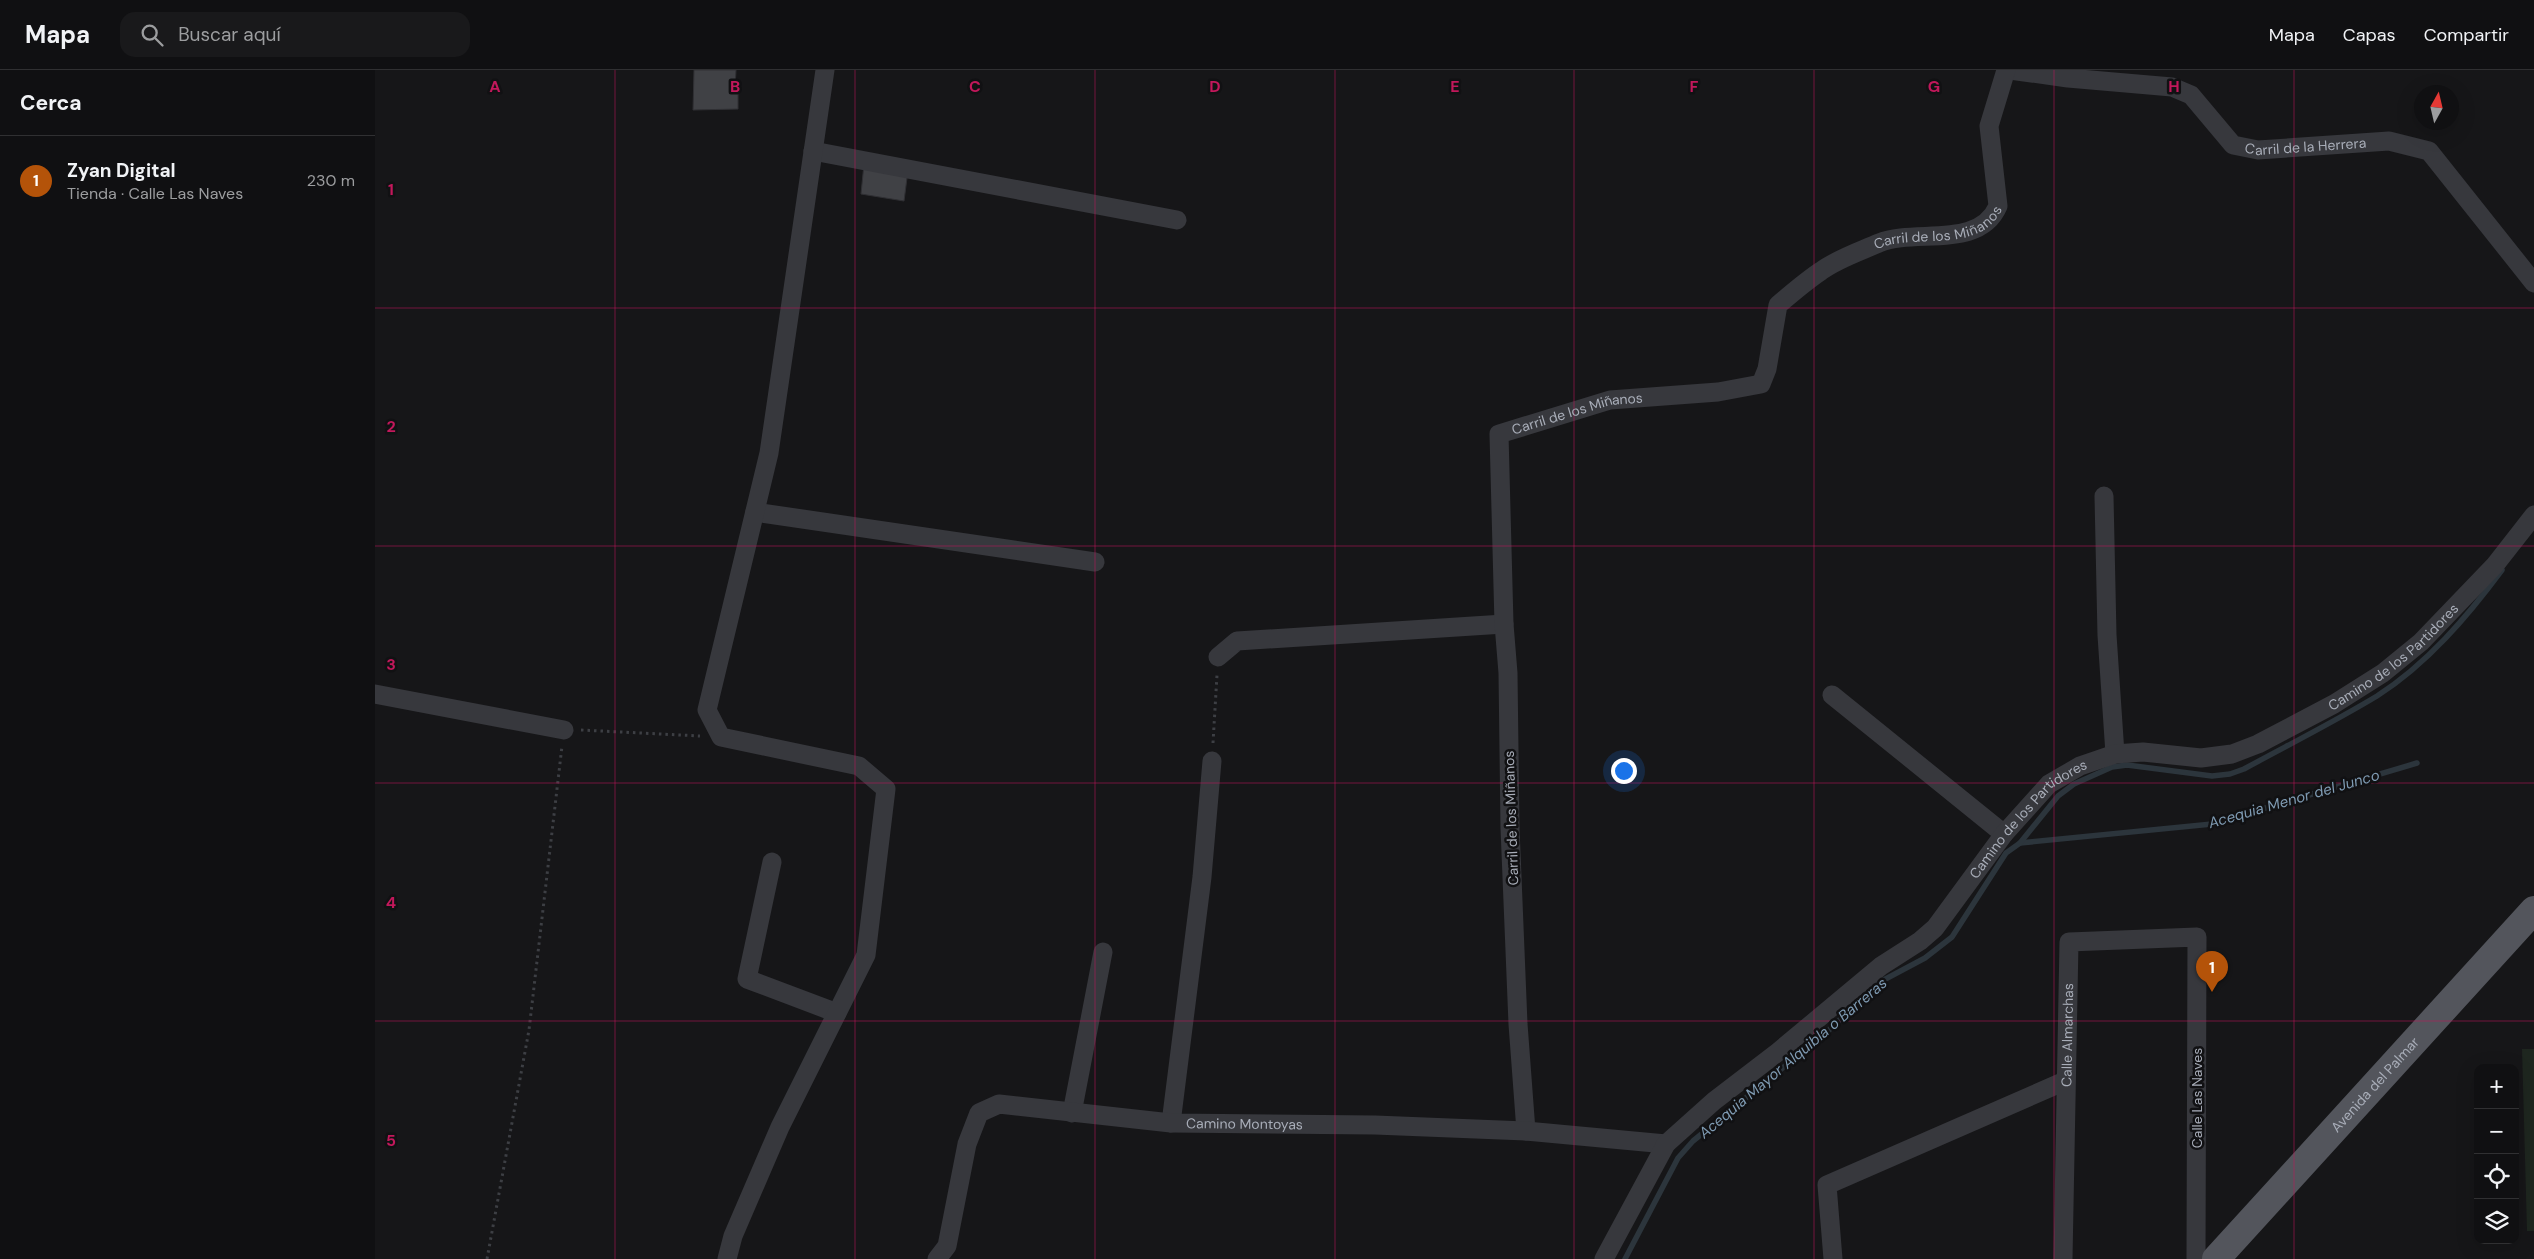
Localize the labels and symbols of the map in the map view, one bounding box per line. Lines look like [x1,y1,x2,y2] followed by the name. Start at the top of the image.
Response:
[489,76,501,97] text: A
[730,76,740,97] text: B
[969,76,981,97] text: C
[1209,76,1221,97] text: D
[1450,76,1460,97] text: E
[1690,76,1699,97] text: F
[1928,76,1940,97] text: G
[2168,76,2180,97] text: H
[2414,85,2459,130] north arrow
[2243,134,2367,159] street label: Carril de la Herrera
[388,179,394,200] text: 1
[1871,202,2006,253] street label: Carril de los Miñanos
[1509,389,1643,439] street label: Carril de los Miñanos
[386,416,396,437] text: 2
[2325,600,2462,715] street label: Camino de los Partidores
[386,654,396,675] text: 3
[1500,750,1522,886] street label: Carril de los Miñanos
[1965,755,2089,882] street label: Camino de los Partidores
[1611,758,1637,784] your location
[2205,765,2382,833] water label: Acequia Menor del Junco
[386,892,396,913] text: 4
[2196,951,2228,992] pin: 1
[1694,973,1891,1143] water label: Acequia Mayor Alquibla o Barreras
[2057,983,2077,1087] street label: Calle Almarchas
[2327,1033,2423,1136] street label: Avenida del Palmar
[2188,1048,2206,1148] street label: Calle Las Naves
[1186,1114,1303,1133] street label: Camino Montoyas
[386,1130,396,1151] text: 5

